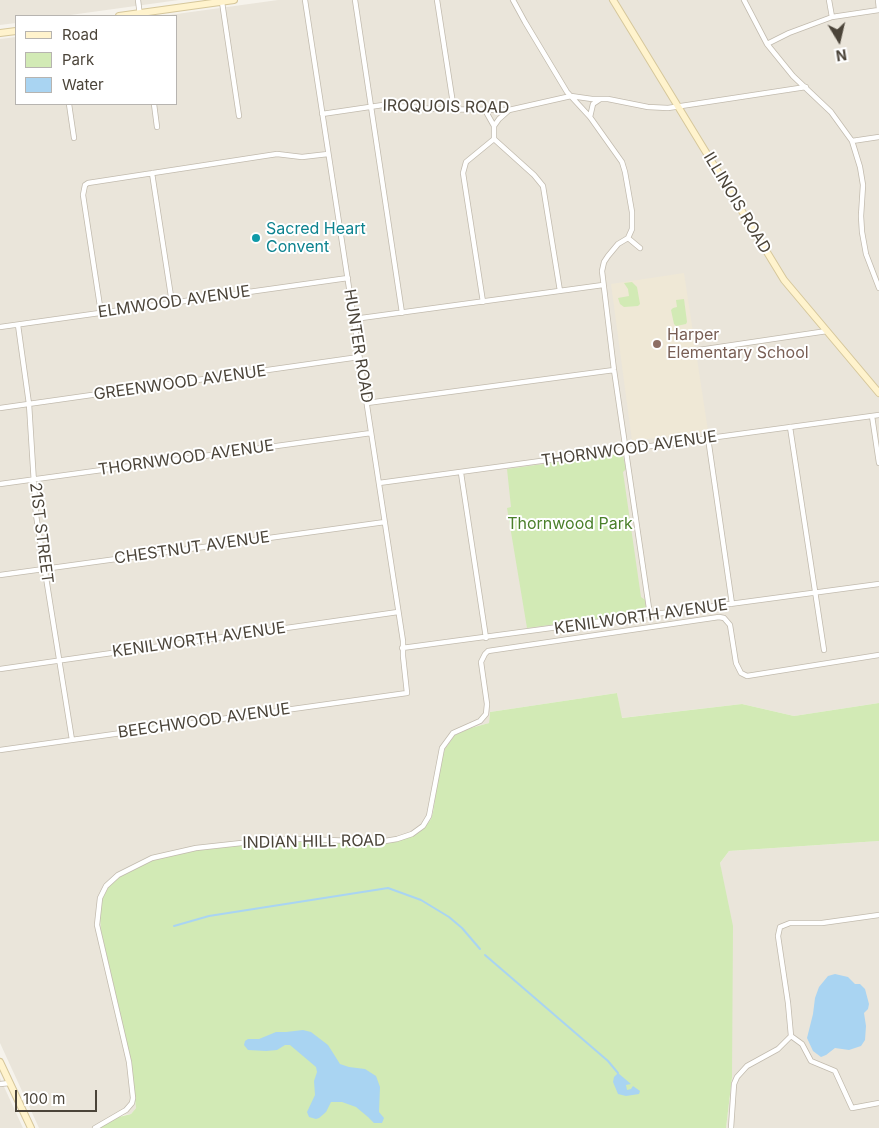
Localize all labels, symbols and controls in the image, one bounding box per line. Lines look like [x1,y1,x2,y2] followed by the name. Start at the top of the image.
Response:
[15,15,178,105] legend
[814,15,864,65] north arrow
[62,25,98,44] text: Road
[835,46,848,65] text: N
[62,50,94,69] text: Park
[62,75,104,94] text: Water
[382,96,510,118] street label: IROQUOIS ROAD
[699,149,775,257] street label: ILLINOIS ROAD
[266,219,366,257] place label: Sacred Heart Convent
[250,232,262,244] marker: Sacred Heart Convent
[97,282,251,322] street label: ELMWOOD AVENUE
[340,288,376,404] street label: HUNTER ROAD
[667,325,809,363] place label: Harper Elementary School
[651,338,663,350] marker: Harper Elementary School
[93,361,267,405] street label: GREENWOOD AVENUE
[540,427,718,471] street label: THORNWOOD AVENUE
[97,436,275,480] street label: THORNWOOD AVENUE
[25,481,57,585] street label: 21ST STREET
[507,514,633,534] park label: Thornwood Park
[113,528,271,568] street label: CHESTNUT AVENUE
[553,595,729,639] street label: KENILWORTH AVENUE
[111,618,287,662] street label: KENILWORTH AVENUE
[117,699,291,743] street label: BEECHWOOD AVENUE
[242,831,386,853] street label: INDIAN HILL ROAD
[18,1080,100,1112] scale bar
[23,1089,65,1108] text: 100 m

